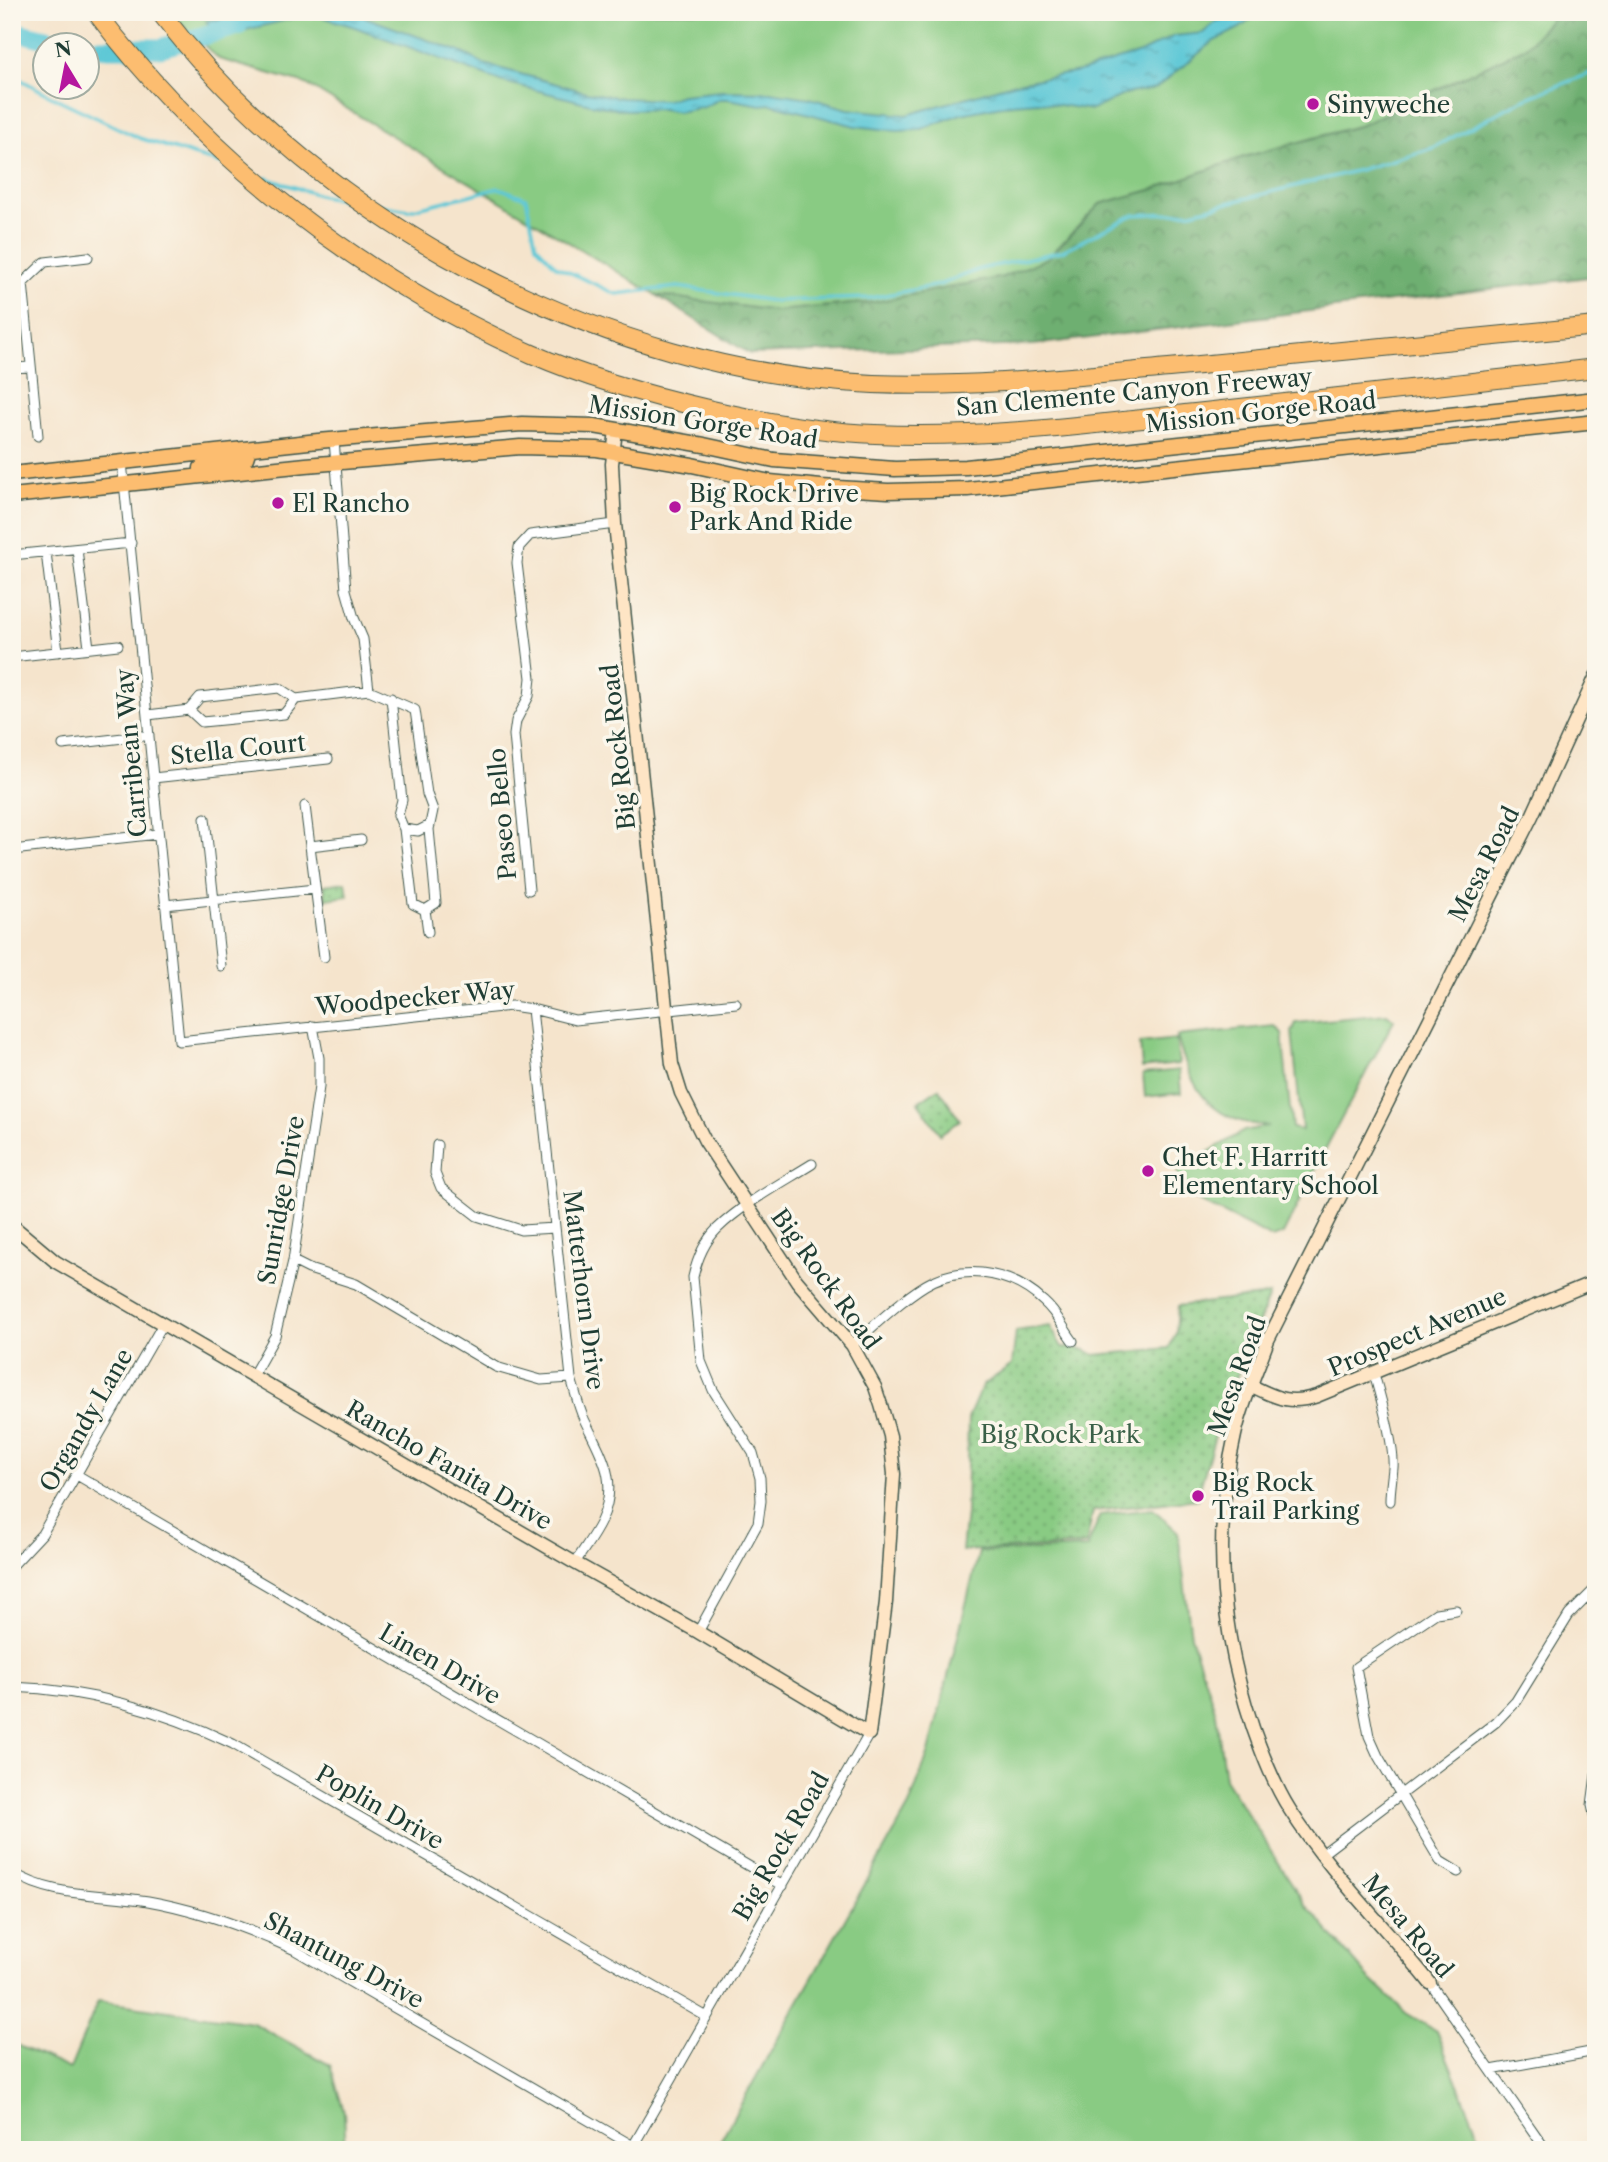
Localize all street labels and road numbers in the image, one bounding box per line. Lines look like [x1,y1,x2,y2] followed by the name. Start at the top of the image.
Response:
[955,362,1314,422] street label: San Clemente Canyon Freeway
[1144,385,1378,439] street label: Mission Gorge Road
[586,390,820,455] street label: Mission Gorge Road
[595,662,641,831] street label: Big Rock Road
[109,667,153,839] street label: Carribean Way
[169,727,308,771] street label: Stella Court
[482,747,522,881] street label: Paseo Bello
[1443,801,1526,927] street label: Mesa Road
[313,975,517,1021] street label: Woodpecker Way
[252,1113,310,1287] street label: Sunridge Drive
[557,1189,611,1391] street label: Matterhorn Drive
[765,1203,887,1355] street label: Big Rock Road
[1323,1281,1511,1383] street label: Prospect Avenue
[1202,1312,1272,1440] street label: Mesa Road
[33,1343,139,1497] street label: Organdy Lane
[341,1394,557,1536] street label: Rancho Fanita Drive
[374,1618,506,1710] street label: Linen Drive
[311,1759,449,1855] street label: Poplin Drive
[727,1766,835,1926] street label: Big Rock Road
[1356,1869,1460,1984] street label: Mesa Road
[259,1906,429,2014] street label: Shantung Drive

